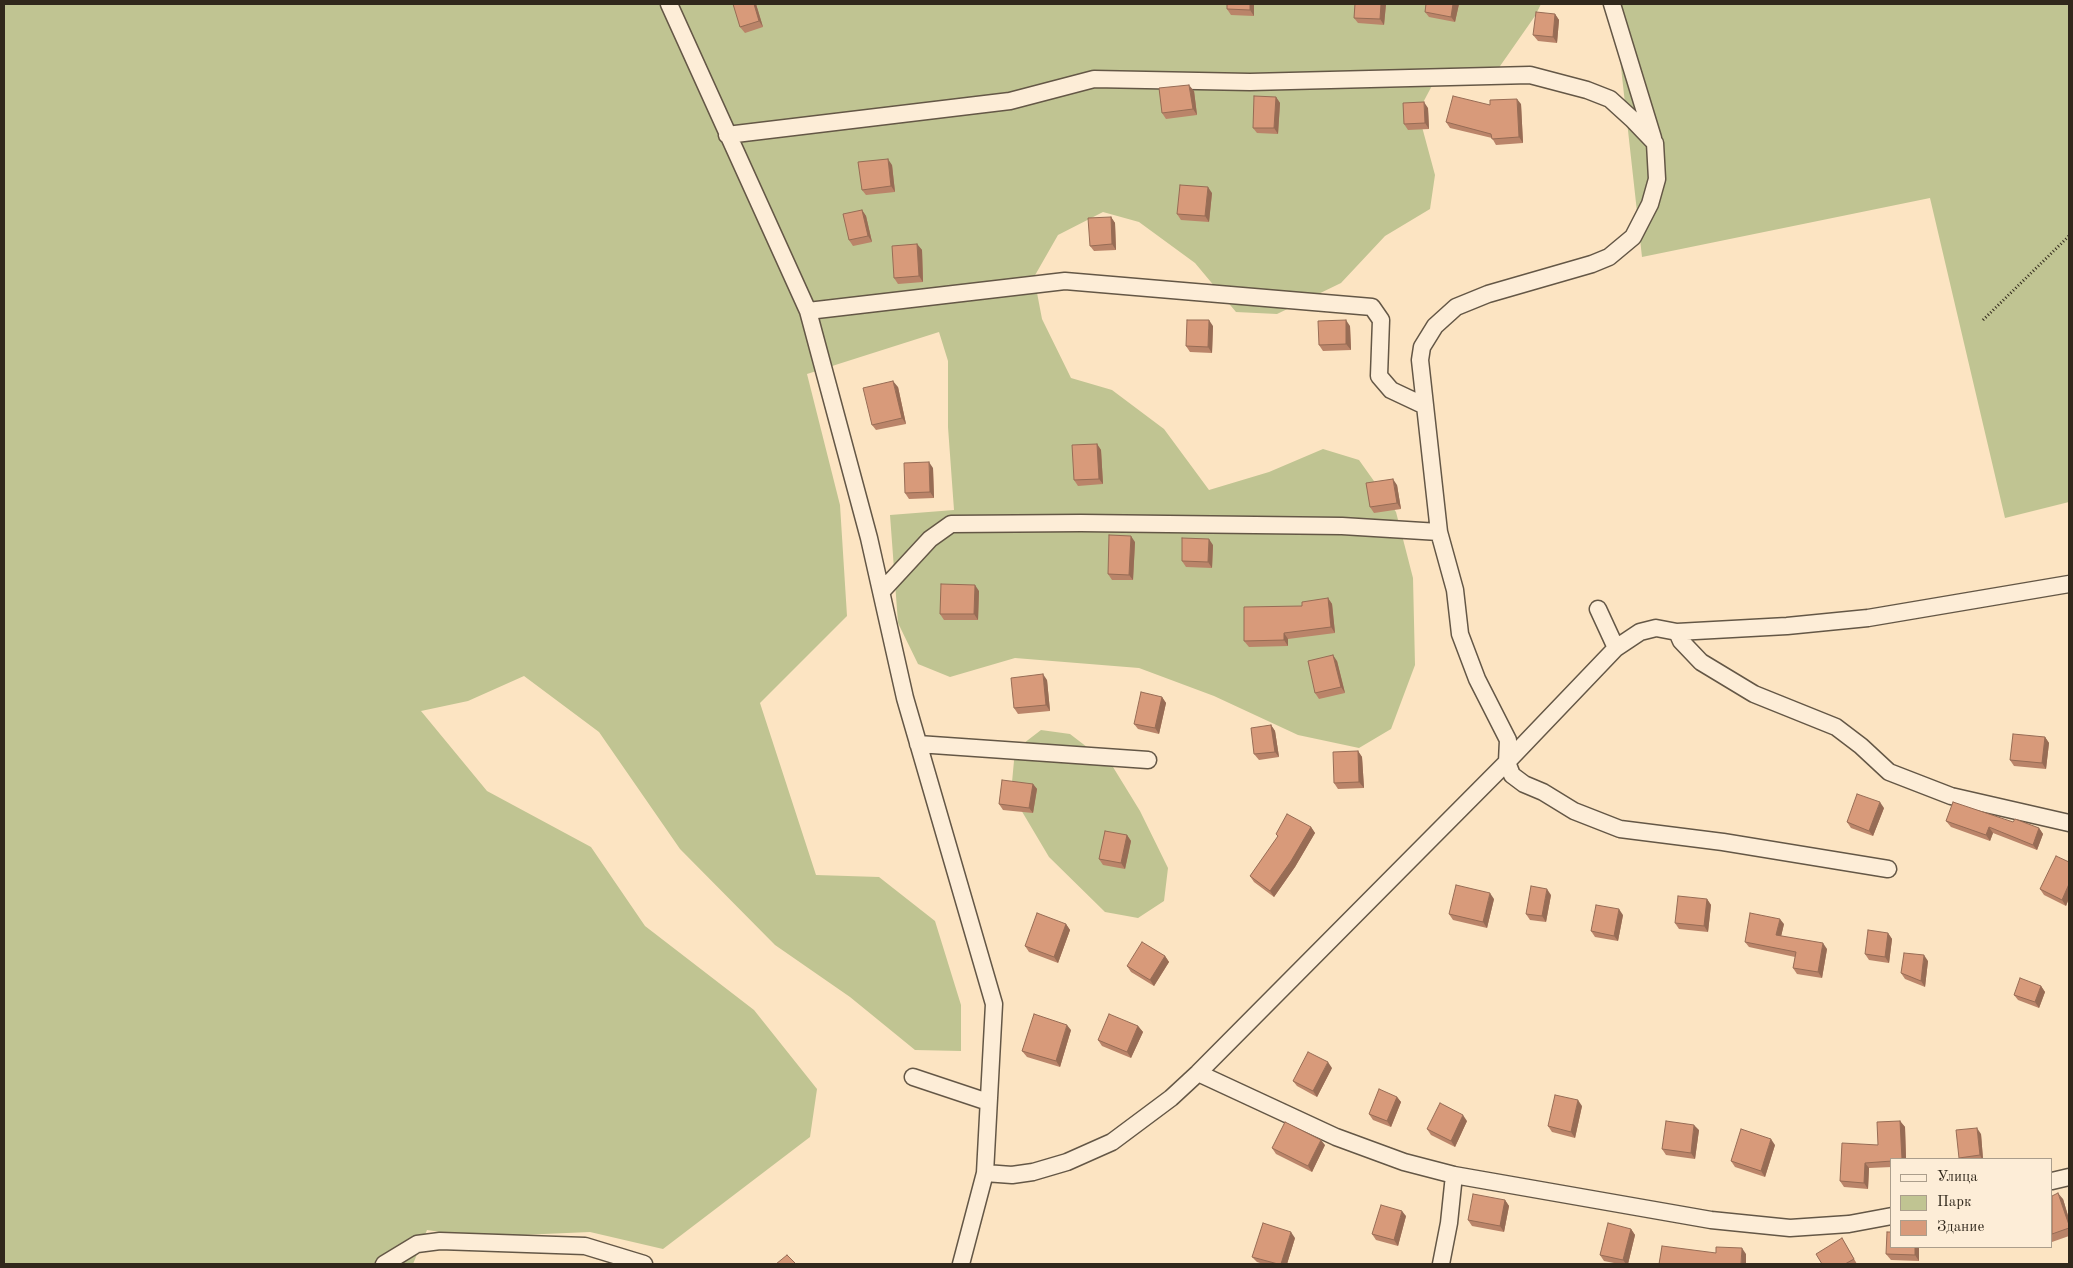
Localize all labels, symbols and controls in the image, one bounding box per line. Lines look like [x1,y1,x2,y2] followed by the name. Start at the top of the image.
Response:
[1890,1158,2053,1248] legend
[1937,1170,1978,1185] text: Улица
[1937,1195,1972,1210] text: Парк
[1937,1220,1984,1235] text: Здание

